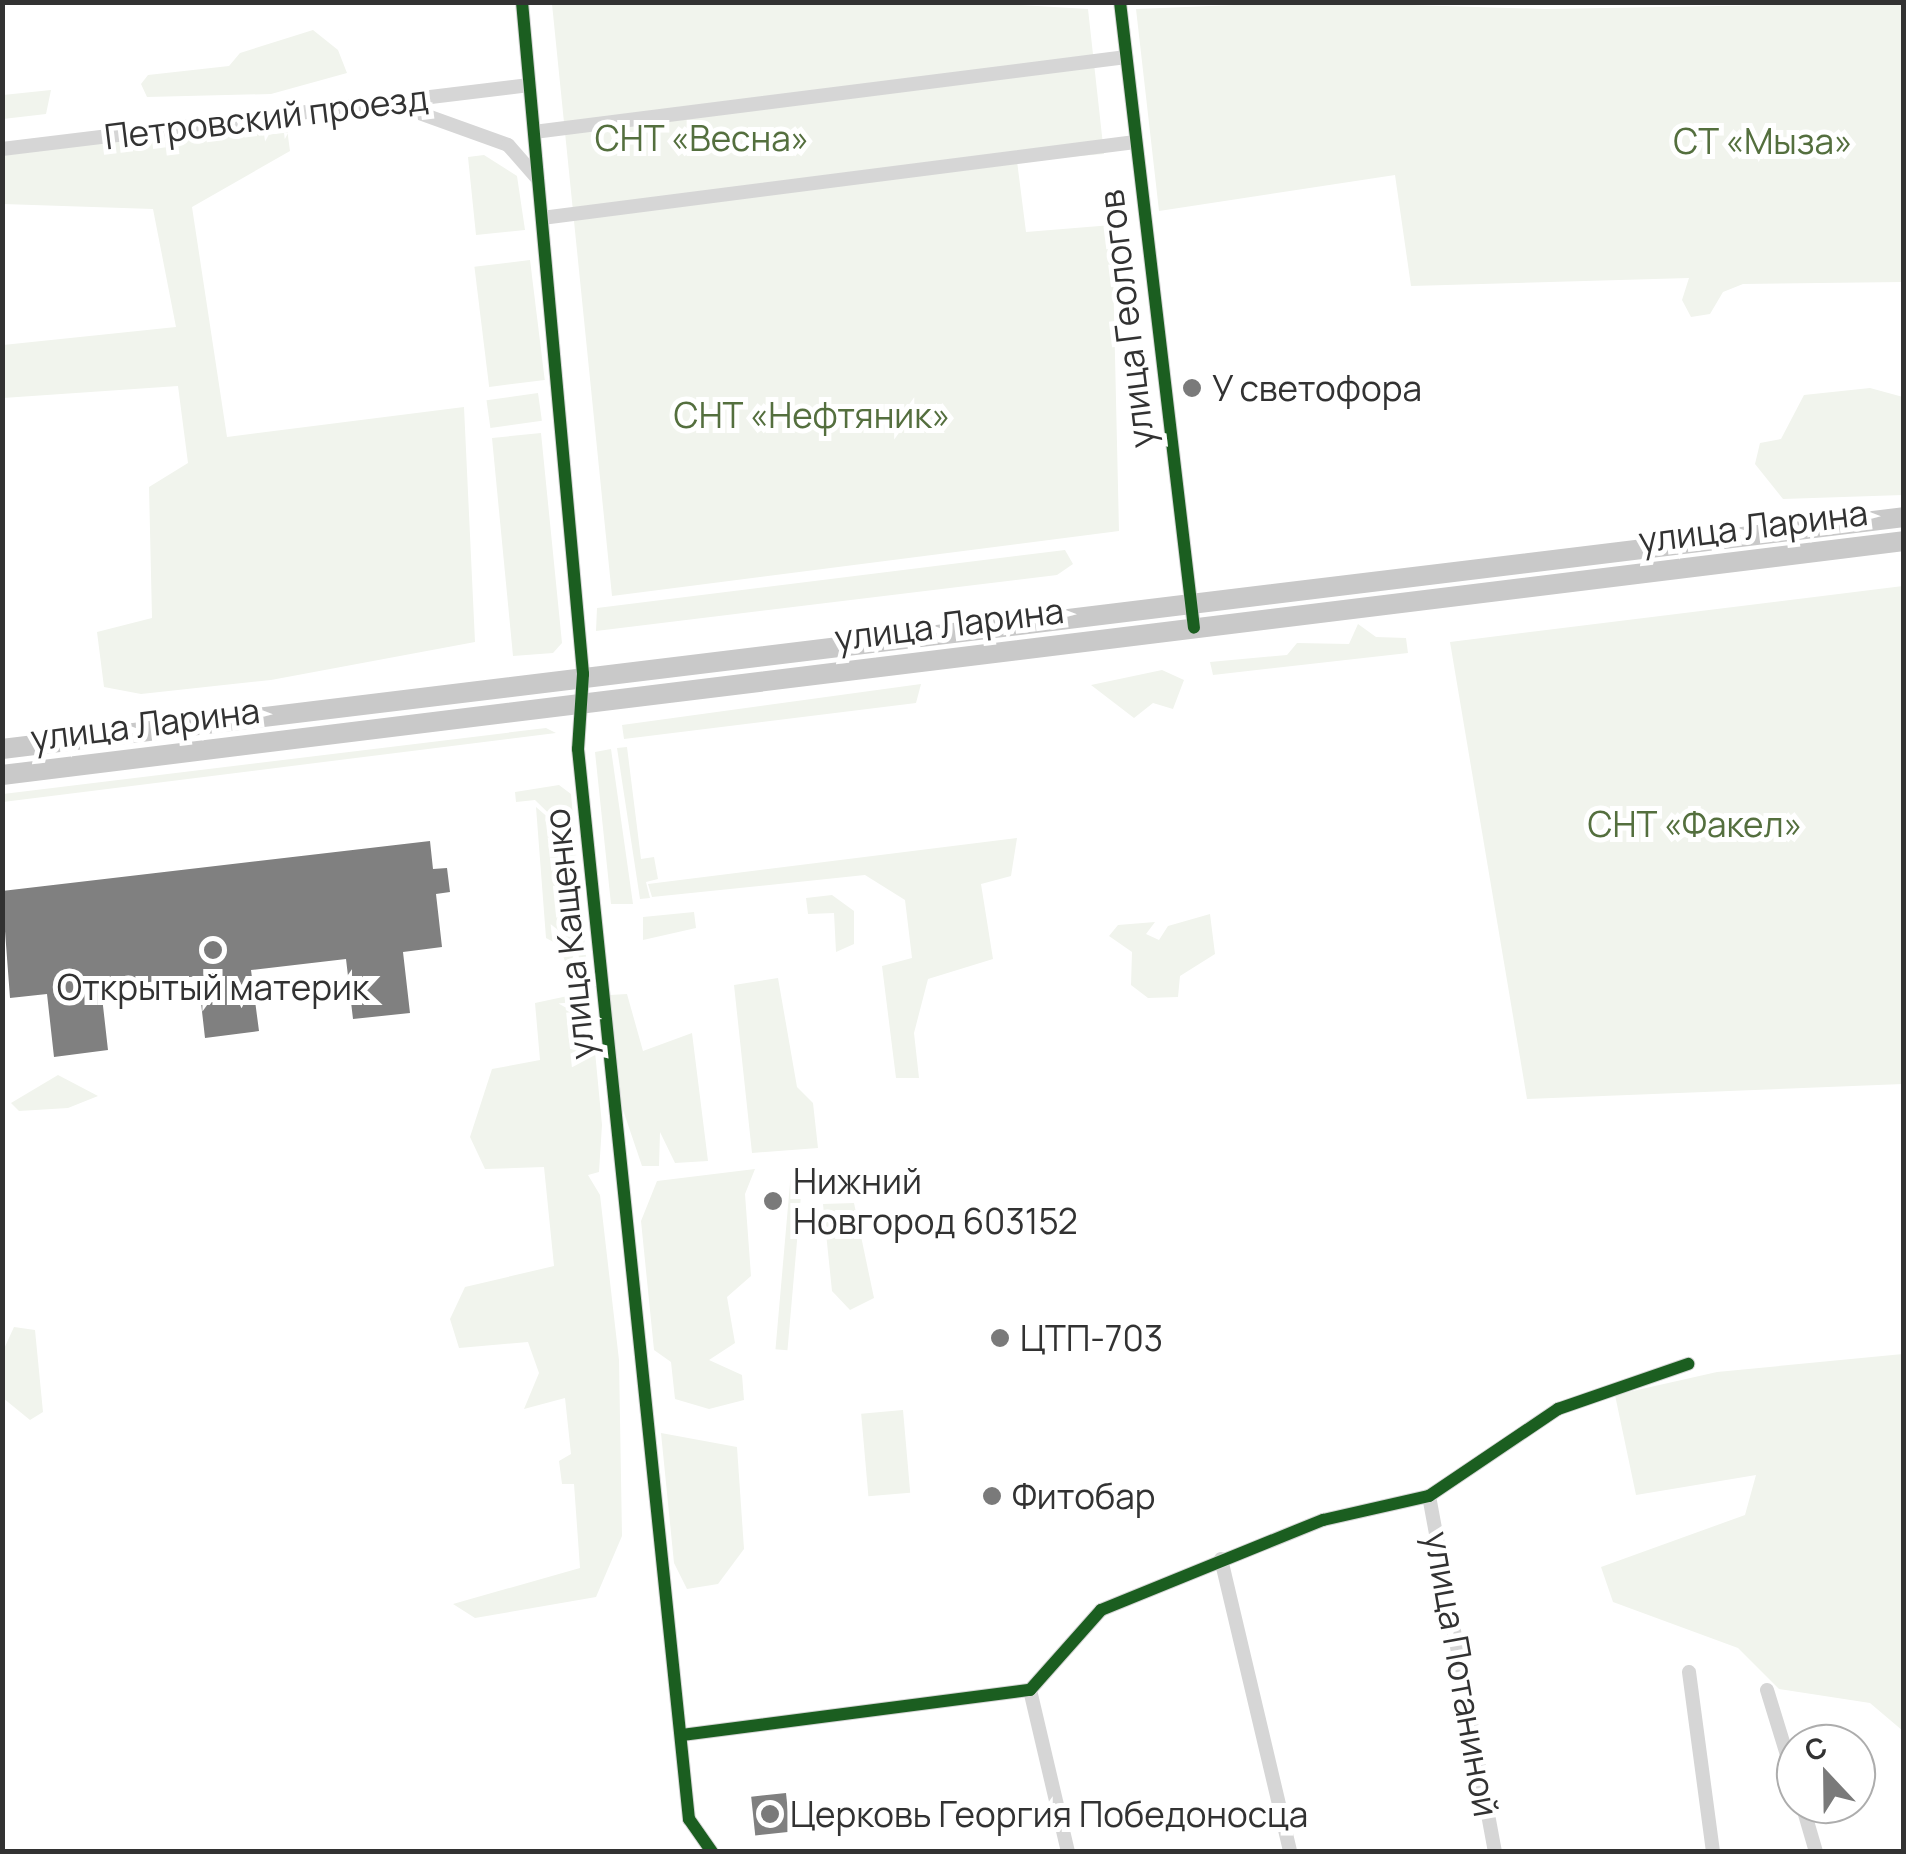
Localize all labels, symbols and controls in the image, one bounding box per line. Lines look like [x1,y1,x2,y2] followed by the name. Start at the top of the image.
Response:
[102,76,430,158] street label: Петровский проезд
[594,117,810,159] park label: СНТ «Весна»
[1673,120,1853,162] park label: СТ «Мыза»
[1089,188,1163,450] street label: улица Геологов
[1212,367,1423,409] place label: У светофора
[1181,377,1203,399] marker: У светофора
[673,394,951,436] park label: СНТ «Нефтяник»
[1636,491,1870,561] street label: улица Ларина
[832,589,1066,659] street label: улица Ларина
[28,689,262,759] street label: улица Ларина
[1587,803,1803,845] park label: СНТ «Факел»
[535,807,603,1061] street label: улица Кащенко
[202,939,224,961] marker: Открытый материк
[57,966,369,1008] place label: Открытый материк
[793,1160,1078,1242] place label: Нижний Новгород 603152
[762,1190,784,1212] marker: Нижний Новгород 603152
[1020,1317,1163,1359] place label: ЦТП-703
[989,1327,1011,1349] marker: ЦТП-703
[1012,1475,1155,1517] place label: Фитобар
[981,1485,1003,1507] marker: Фитобар
[1416,1528,1508,1820] street label: улица Потаниной
[1776,1724,1876,1824] north arrow
[1799,1727,1832,1770] text: С
[790,1793,1308,1835] place label: Церковь Георгия Победоносца
[759,1803,781,1825] marker: Церковь Георгия Победоносца

